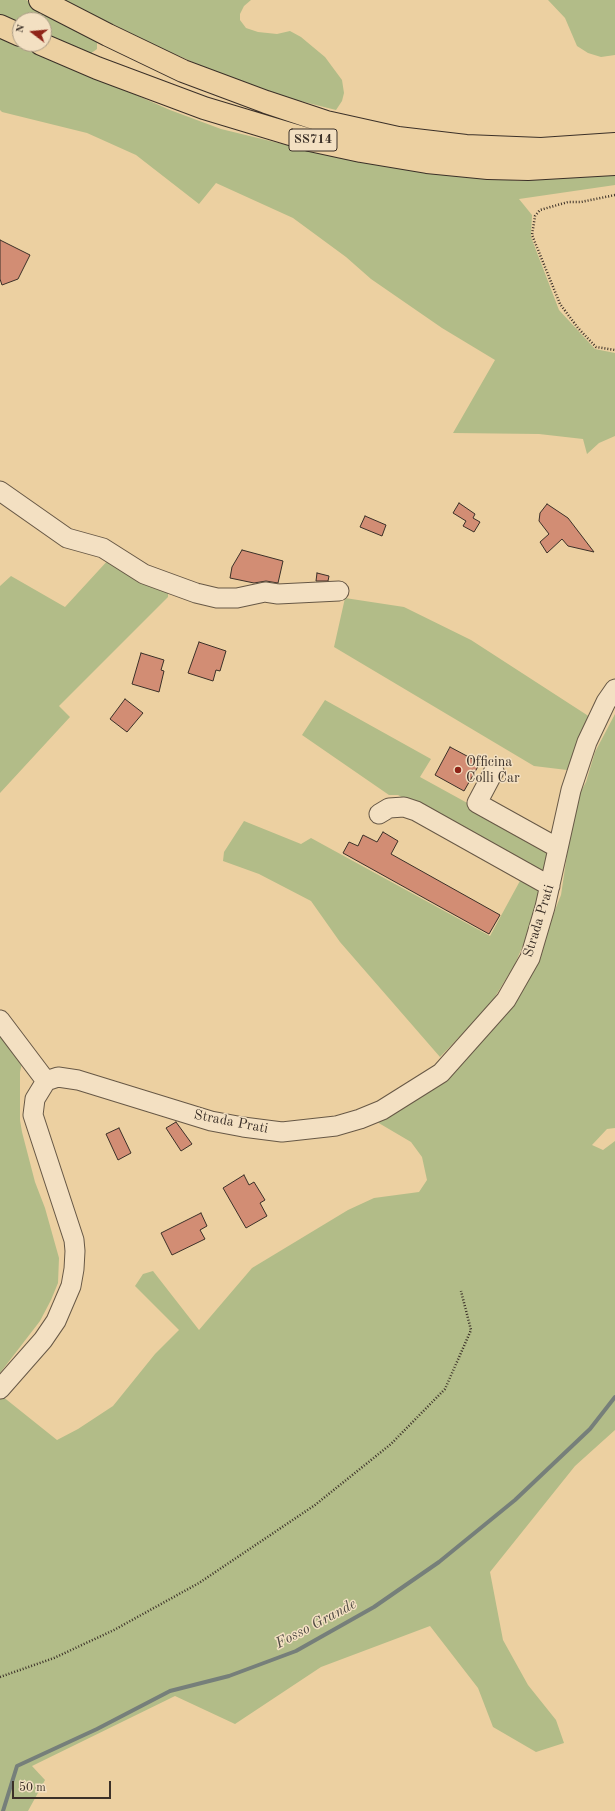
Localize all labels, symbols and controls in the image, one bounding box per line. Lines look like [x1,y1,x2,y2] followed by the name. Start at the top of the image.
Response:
[12,12,52,52] north arrow
[15,23,27,34] text: N
[289,129,337,151] road number: SS714
[466,754,520,786] place label: Officina Colli Car
[453,765,463,775] marker: Officina Colli Car
[520,883,558,959] street label: Strada Prati
[192,1107,270,1137] street label: Strada Prati
[272,1595,360,1653] water label: Fosso Grande
[14,1773,113,1799] scale bar
[19,1782,46,1794] text: 50 m

